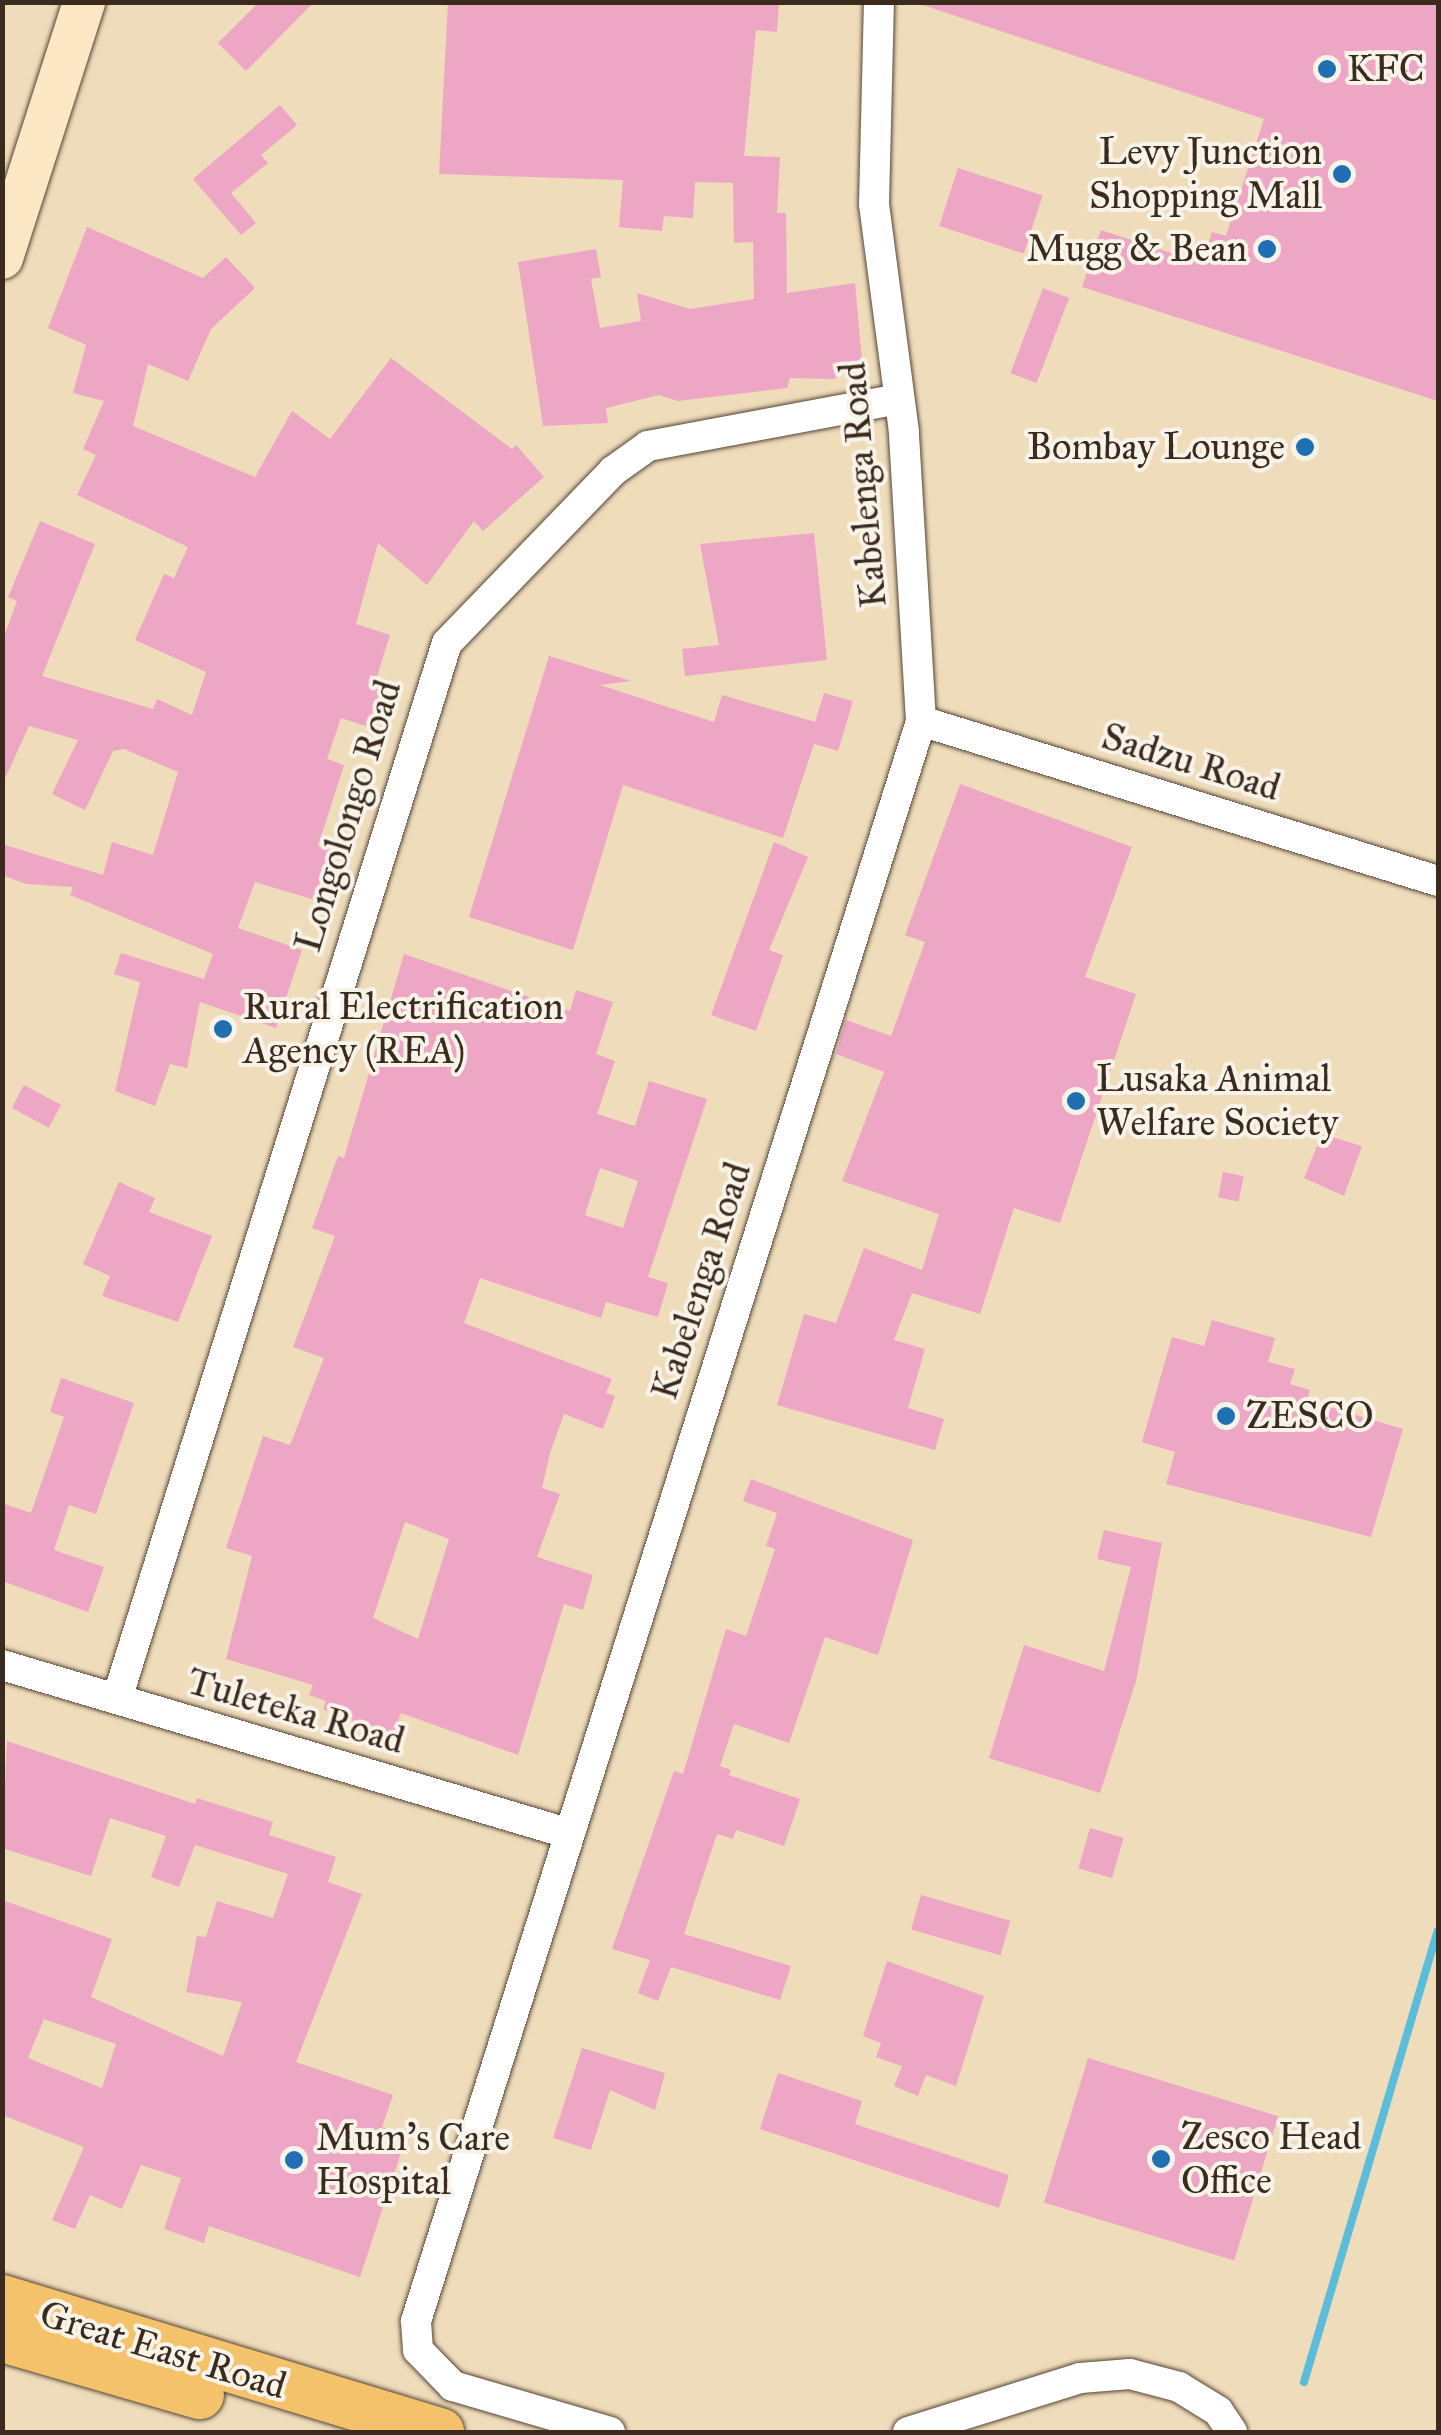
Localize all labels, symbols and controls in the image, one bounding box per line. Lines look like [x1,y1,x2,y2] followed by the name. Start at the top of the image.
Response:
[1347,46,1425,92] place label: KFC
[1316,58,1338,80] marker: KFC
[1089,129,1322,218] place label: Levy Junction Shopping Mall
[1331,163,1353,185] marker: Levy Junction Shopping Mall
[1026,226,1247,272] place label: Mugg & Bean
[1256,238,1278,260] marker: Mugg & Bean
[830,360,896,610] street label: Kabelenga Road
[1027,424,1285,470] place label: Bombay Lounge
[1294,436,1316,458] marker: Bombay Lounge
[285,675,411,957] street label: Longolongo Road
[1096,713,1286,811] street label: Sadzu Road
[243,984,564,1074] place label: Rural Electrification Agency (REA)
[212,1018,234,1040] marker: Rural Electrification Agency (REA)
[1096,1056,1338,1146] place label: Lusaka Animal Welfare Society
[1065,1090,1087,1112] marker: Lusaka Animal Welfare Society
[641,1157,761,1405] street label: Kabelenga Road
[1246,1393,1374,1439] place label: ZESCO
[1215,1405,1237,1427] marker: ZESCO
[182,1658,410,1764] street label: Tuleteka Road
[1181,2114,1361,2204] place label: Zesco Head Office
[316,2115,510,2204] place label: Mum's Care Hospital
[281,2147,307,2173] marker: Mum's Care Hospital
[1150,2148,1172,2170] marker: Zesco Head Office
[34,2291,292,2409] street label: Great East Road

